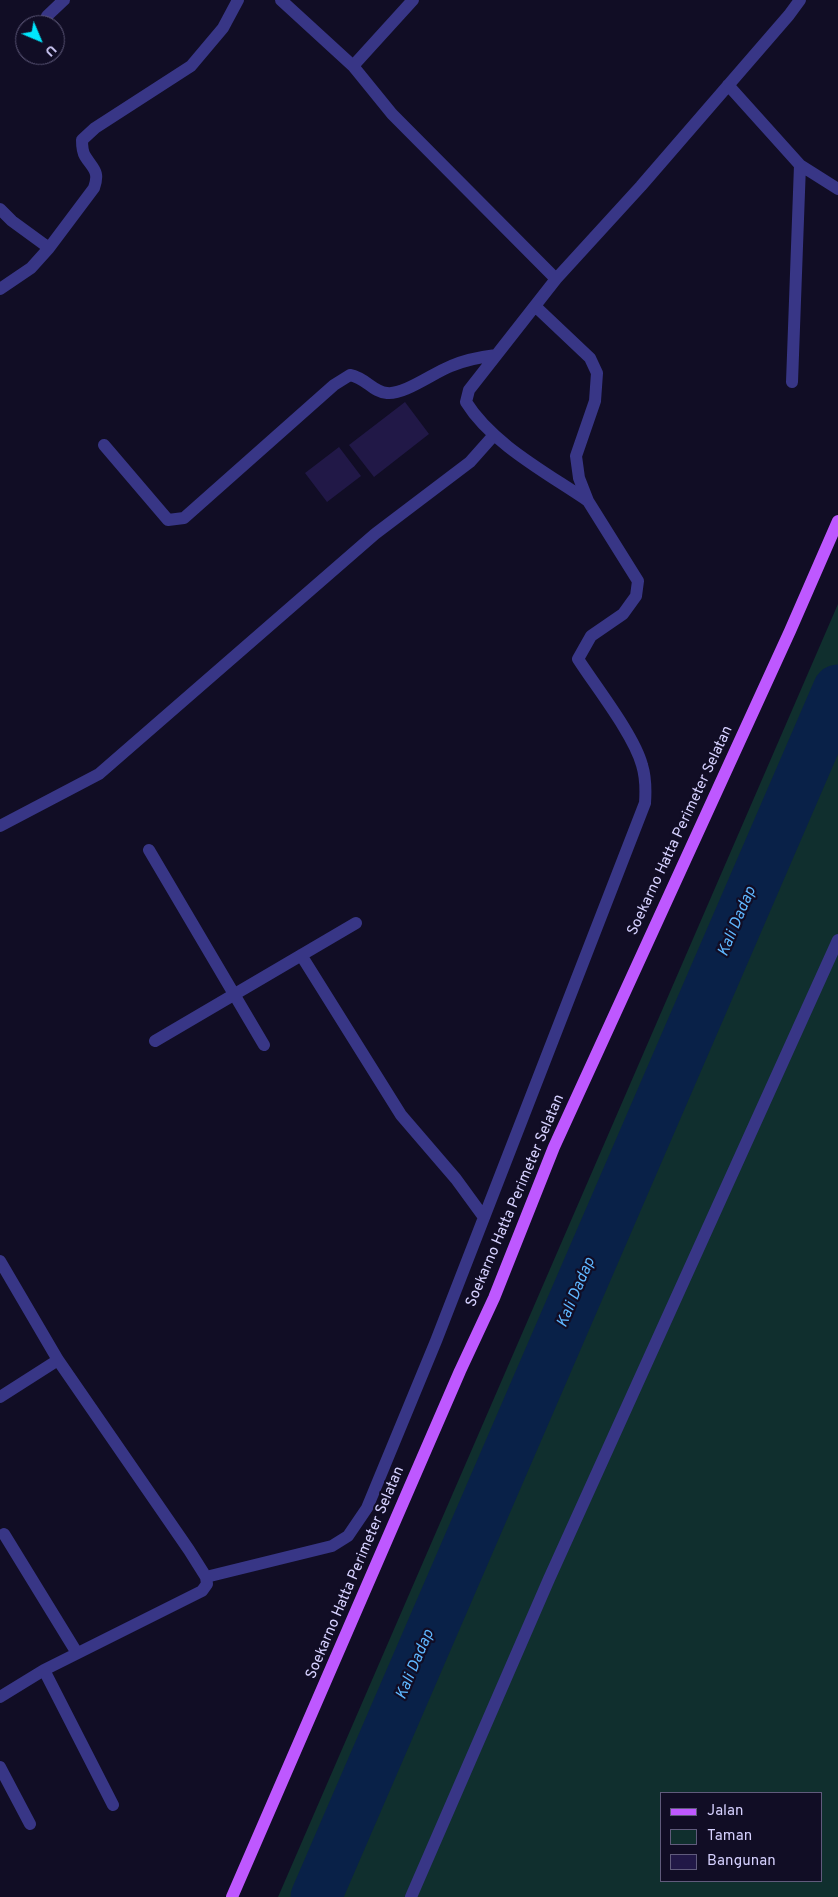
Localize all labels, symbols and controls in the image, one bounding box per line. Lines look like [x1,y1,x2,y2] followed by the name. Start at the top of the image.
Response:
[15,15,65,65] north arrow
[41,41,60,60] text: U
[624,723,738,939] street label: Soekarno Hatta Perimeter Selatan
[715,884,761,960] water label: Kali Dadap
[463,1092,569,1310] street label: Soekarno Hatta Perimeter Selatan
[554,1255,600,1331] water label: Kali Dadap
[303,1464,409,1682] street label: Soekarno Hatta Perimeter Selatan
[393,1627,439,1703] water label: Kali Dadap
[660,1792,823,1882] legend
[707,1802,744,1821] text: Jalan
[707,1827,752,1846] text: Taman
[707,1852,776,1871] text: Bangunan

